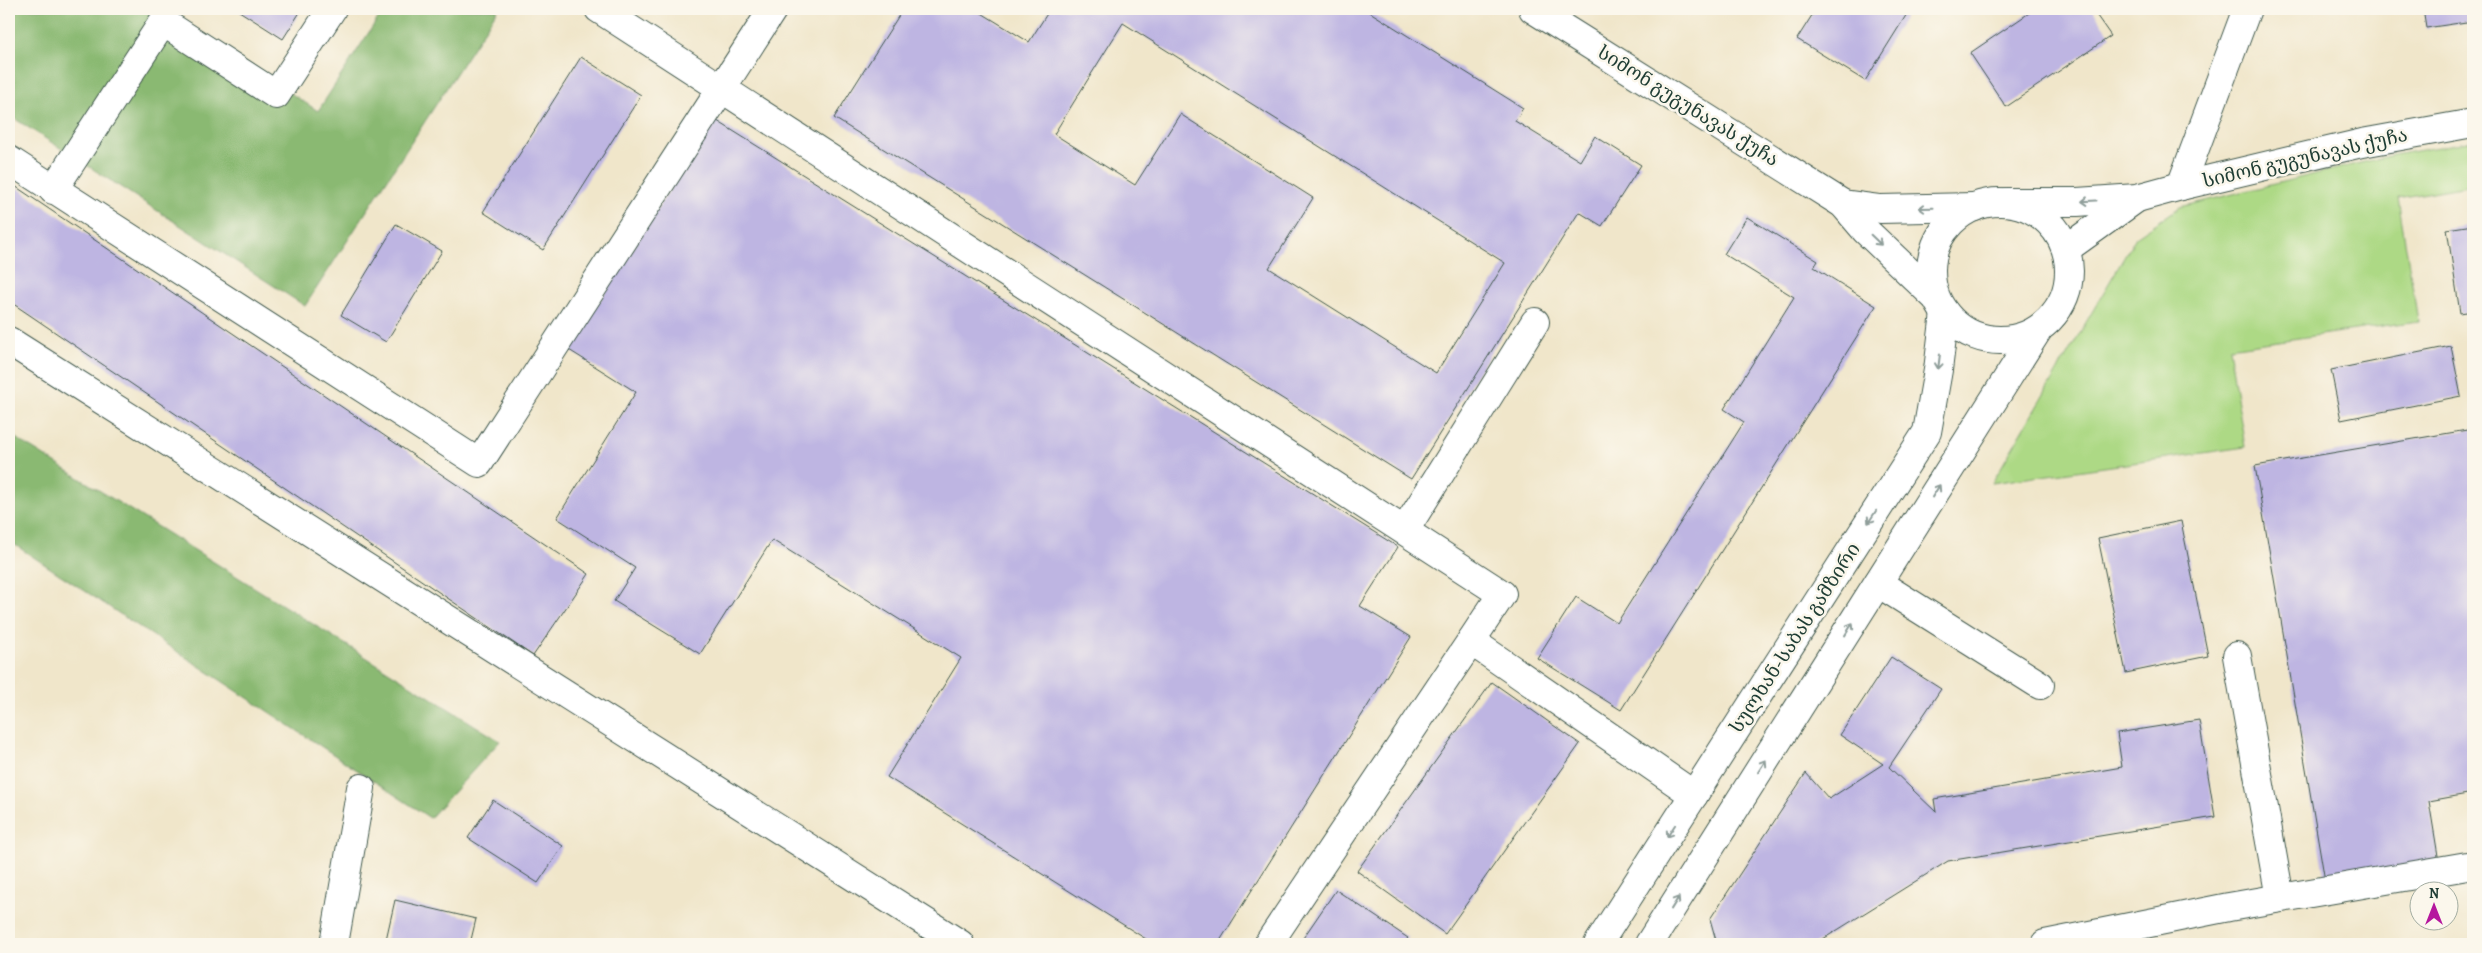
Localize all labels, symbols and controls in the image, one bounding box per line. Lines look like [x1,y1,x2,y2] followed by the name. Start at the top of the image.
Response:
[1592,39,1784,173] street label: სიმონ გუგუნავას ქუჩა
[2200,122,2410,194] street label: სიმონ გუგუნავას ქუჩა
[2081,197,2097,206] one-way arrow
[1918,203,1934,213] one-way arrow
[1869,234,1882,246] one-way arrow
[1934,353,1944,369] one-way arrow
[1931,485,1941,499] one-way arrow
[1867,510,1877,524] one-way arrow
[1724,538,1866,738] street label: სულხან-საბას გამზირი
[1844,622,1854,636] one-way arrow
[1757,759,1767,773] one-way arrow
[1666,823,1676,837] one-way arrow
[2410,880,2460,930] north arrow
[2429,884,2439,903] text: N
[1670,896,1680,910] one-way arrow

